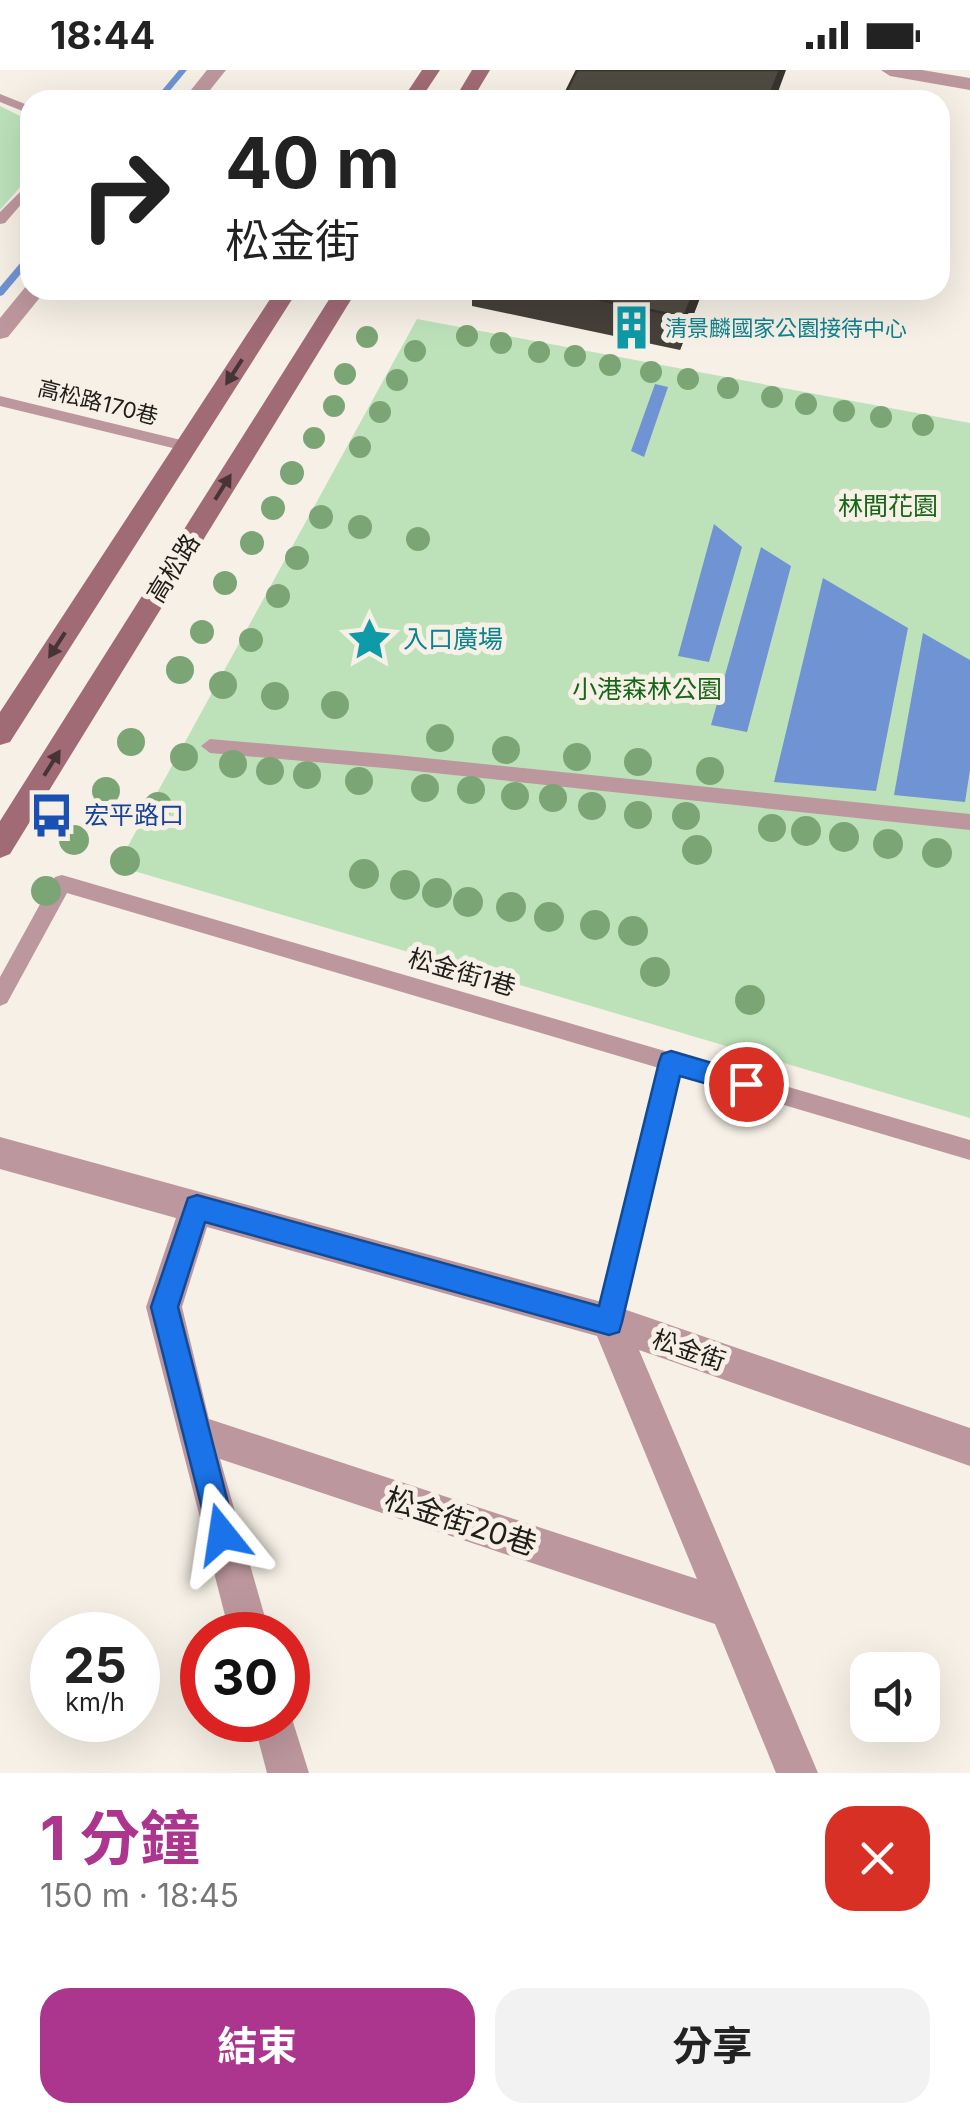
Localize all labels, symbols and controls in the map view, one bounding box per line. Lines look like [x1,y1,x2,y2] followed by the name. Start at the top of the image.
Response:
[50,12,155,58] text: 18:44
[225,120,400,205] text: 40 m
[60,130,190,260] icon: right
[225,213,360,268] text: 松金街
[608,304,656,352] building icon: 清景麟國家公園接待中心
[665,315,907,341] place label: 清景麟國家公園接待中心
[225,358,243,385] one-way arrow
[35,375,161,429] street label: 高松路170巷
[214,473,232,501] one-way arrow
[838,491,938,521] park label: 林間花園
[140,528,206,608] street label: 高松路
[346,615,394,663] place icon: 入口廣場
[403,624,503,654] place label: 入口廣場
[49,631,67,658] one-way arrow
[572,674,722,704] park label: 小港森林公園
[42,749,60,777] one-way arrow
[27,791,75,839] bus stop icon: 宏平路口
[84,800,184,830] place label: 宏平路口
[405,942,519,1002] street label: 松金街1巷
[704,1042,789,1127] pin
[719,1057,774,1112] icon: arrive
[649,1324,729,1376] street label: 松金街
[381,1480,541,1562] street label: 松金街20巷
[170,1482,274,1586] position arrow
[180,1612,310,1742] speed limit sign: 30
[63,1635,127,1695] text: 25
[850,1652,940,1742] map controls
[850,1652,940,1742] button: sound
[65,1687,125,1717] text: km/h
[40,1802,200,1874] text: 1 分鐘
[825,1806,930,1911] button: close
[40,1876,239,1915] text: 150 m · 18:45
[40,1988,475,2103] button: 結束
[495,1988,930,2103] button: 分享

